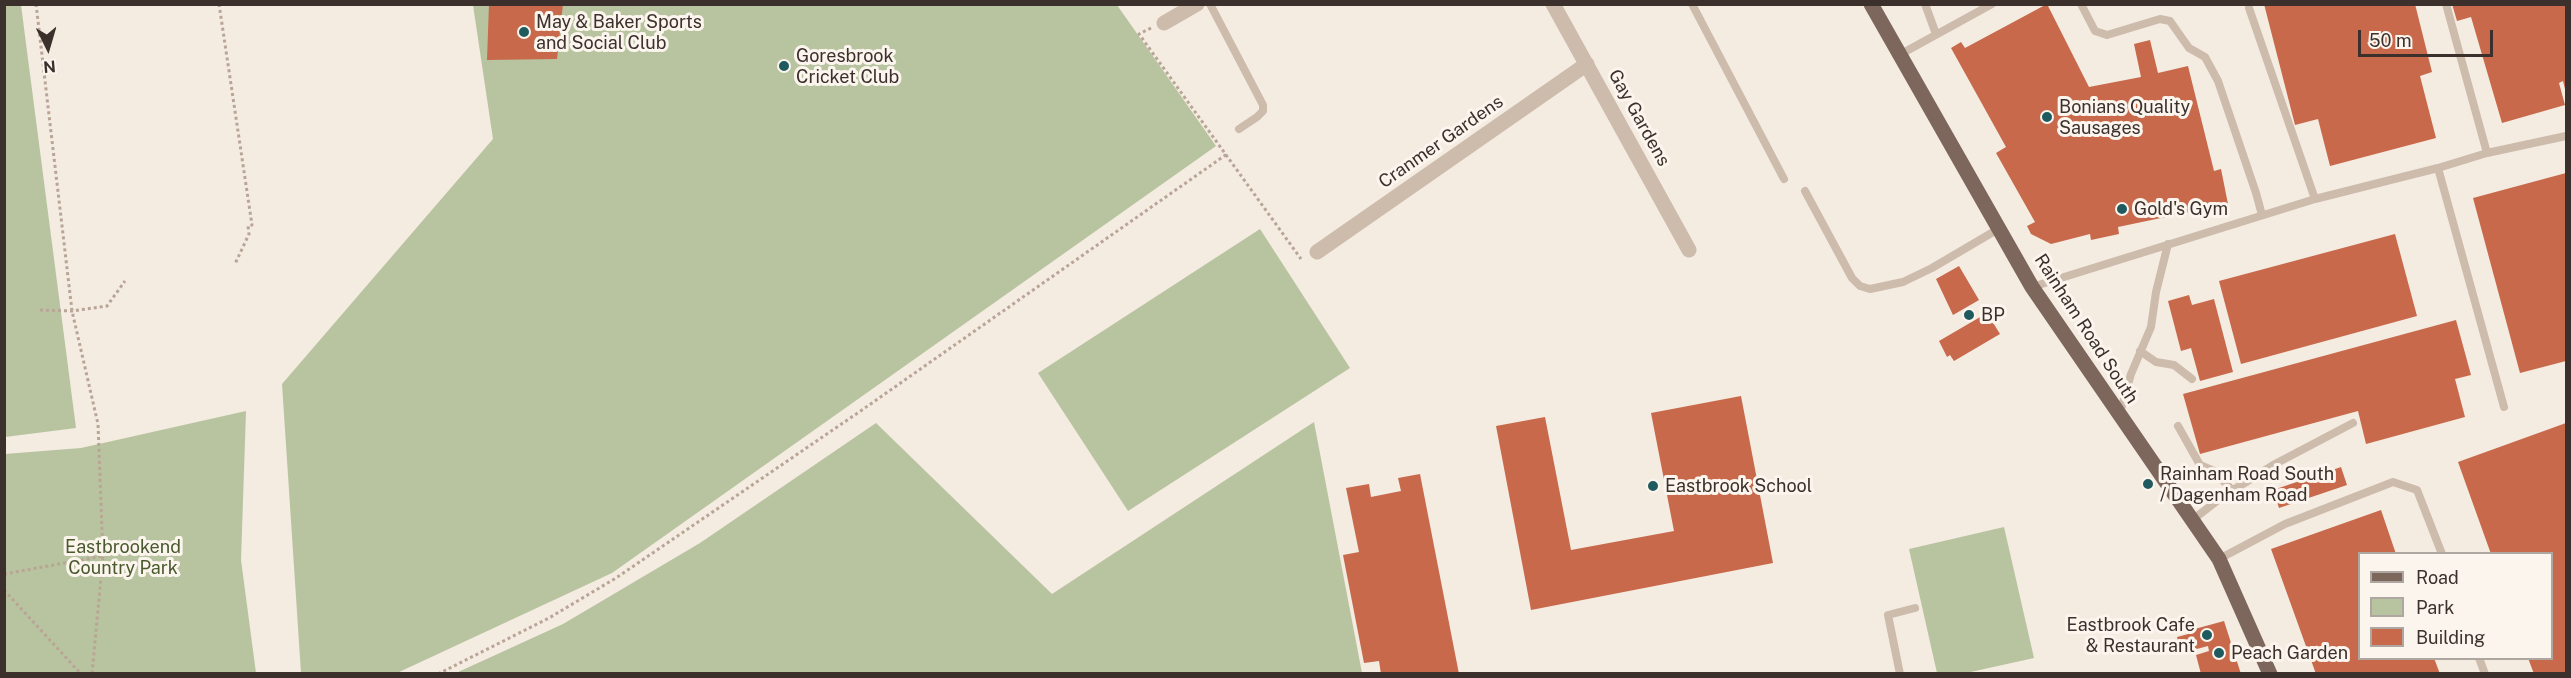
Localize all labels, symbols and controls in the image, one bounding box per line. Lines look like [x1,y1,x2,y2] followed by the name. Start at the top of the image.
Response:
[536,11,702,54] place label: May & Baker Sports and Social Club
[18,18,78,78] north arrow
[2361,18,2496,56] scale bar
[517,25,531,39] marker: May & Baker Sports and Social Club
[2369,30,2412,51] text: 50 m
[796,45,899,88] place label: Goresbrook Cricket Club
[43,56,57,76] text: N
[777,59,791,73] marker: Goresbrook Cricket Club
[1604,66,1674,170] street label: Gay Gardens
[1375,91,1507,193] street label: Cranmer Gardens
[2059,96,2190,138] place label: Bonians Quality Sausages
[2040,110,2054,124] marker: Bonians Quality Sausages
[2134,198,2228,220] place label: Gold's Gym
[2115,202,2129,216] marker: Gold's Gym
[2030,250,2142,408] street label: Rainham Road South
[1981,304,2005,326] place label: BP
[1962,308,1976,322] marker: BP
[2160,463,2334,506] place label: Rainham Road South / Dagenham Road
[1665,475,1812,497] place label: Eastbrook School
[2141,477,2155,491] marker: Rainham Road South / Dagenham Road
[1646,479,1660,493] marker: Eastbrook School
[65,536,181,578] park label: Eastbrookend Country Park
[2358,552,2553,660] legend
[2416,567,2459,588] text: Road
[2416,597,2454,618] text: Park
[2067,614,2195,656] place label: Eastbrook Cafe & Restaurant
[2416,627,2485,648] text: Building
[2200,628,2214,642] marker: Eastbrook Cafe & Restaurant
[2231,642,2348,664] place label: Peach Garden
[2212,646,2226,660] marker: Peach Garden

